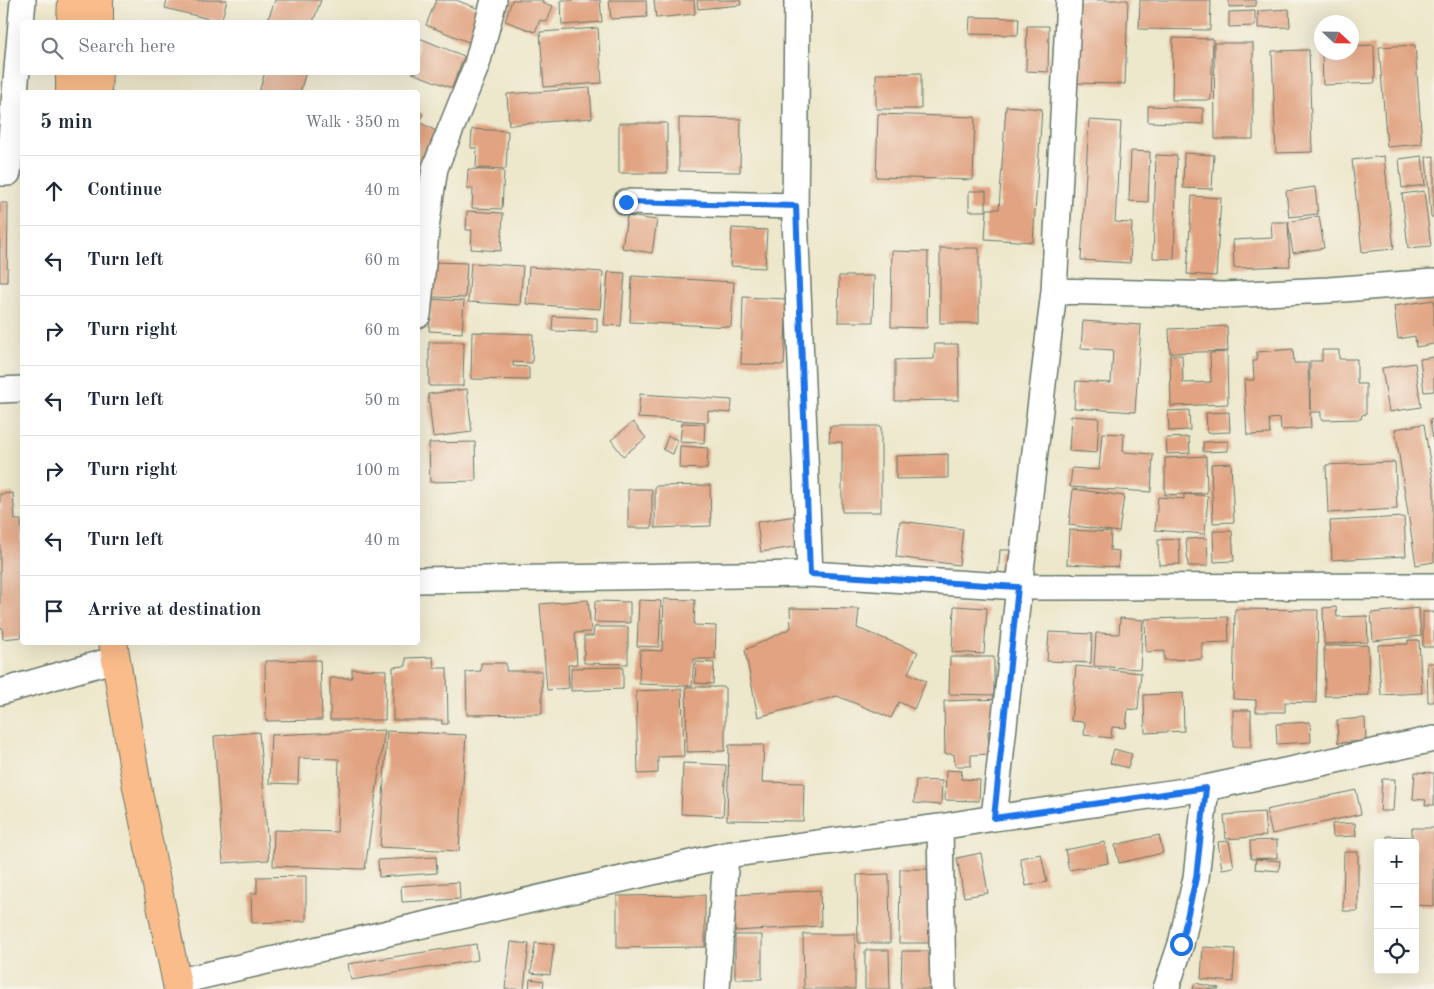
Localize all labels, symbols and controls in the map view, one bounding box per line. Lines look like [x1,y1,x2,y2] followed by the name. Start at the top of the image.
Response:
[1314,15,1359,60] north arrow
[20,20,420,75] search box
[38,34,66,62] icon: search
[78,38,175,57] text: Search here
[40,112,93,133] text: 5 min
[305,115,400,131] text: Walk · 350 m
[40,177,68,205] icon: ahead
[87,181,162,200] text: Continue
[364,183,400,199] text: 40 m
[615,191,638,214] route end
[40,247,68,275] icon: left
[87,251,164,270] text: Turn left
[364,253,400,269] text: 60 m
[40,317,68,345] icon: right
[87,321,177,340] text: Turn right
[364,323,400,339] text: 60 m
[40,387,68,415] icon: left
[87,391,164,410] text: Turn left
[364,393,400,409] text: 50 m
[40,457,68,485] icon: right
[87,461,177,480] text: Turn right
[355,463,400,479] text: 100 m
[40,527,68,555] icon: left
[87,531,164,550] text: Turn left
[364,533,400,549] text: 40 m
[40,597,68,625] icon: arrive
[87,601,261,620] text: Arrive at destination
[1374,839,1419,974] map controls
[1374,839,1419,884] button: +
[1374,884,1419,929] button: −
[1374,929,1419,974] button: locate
[1170,933,1193,956] route start

